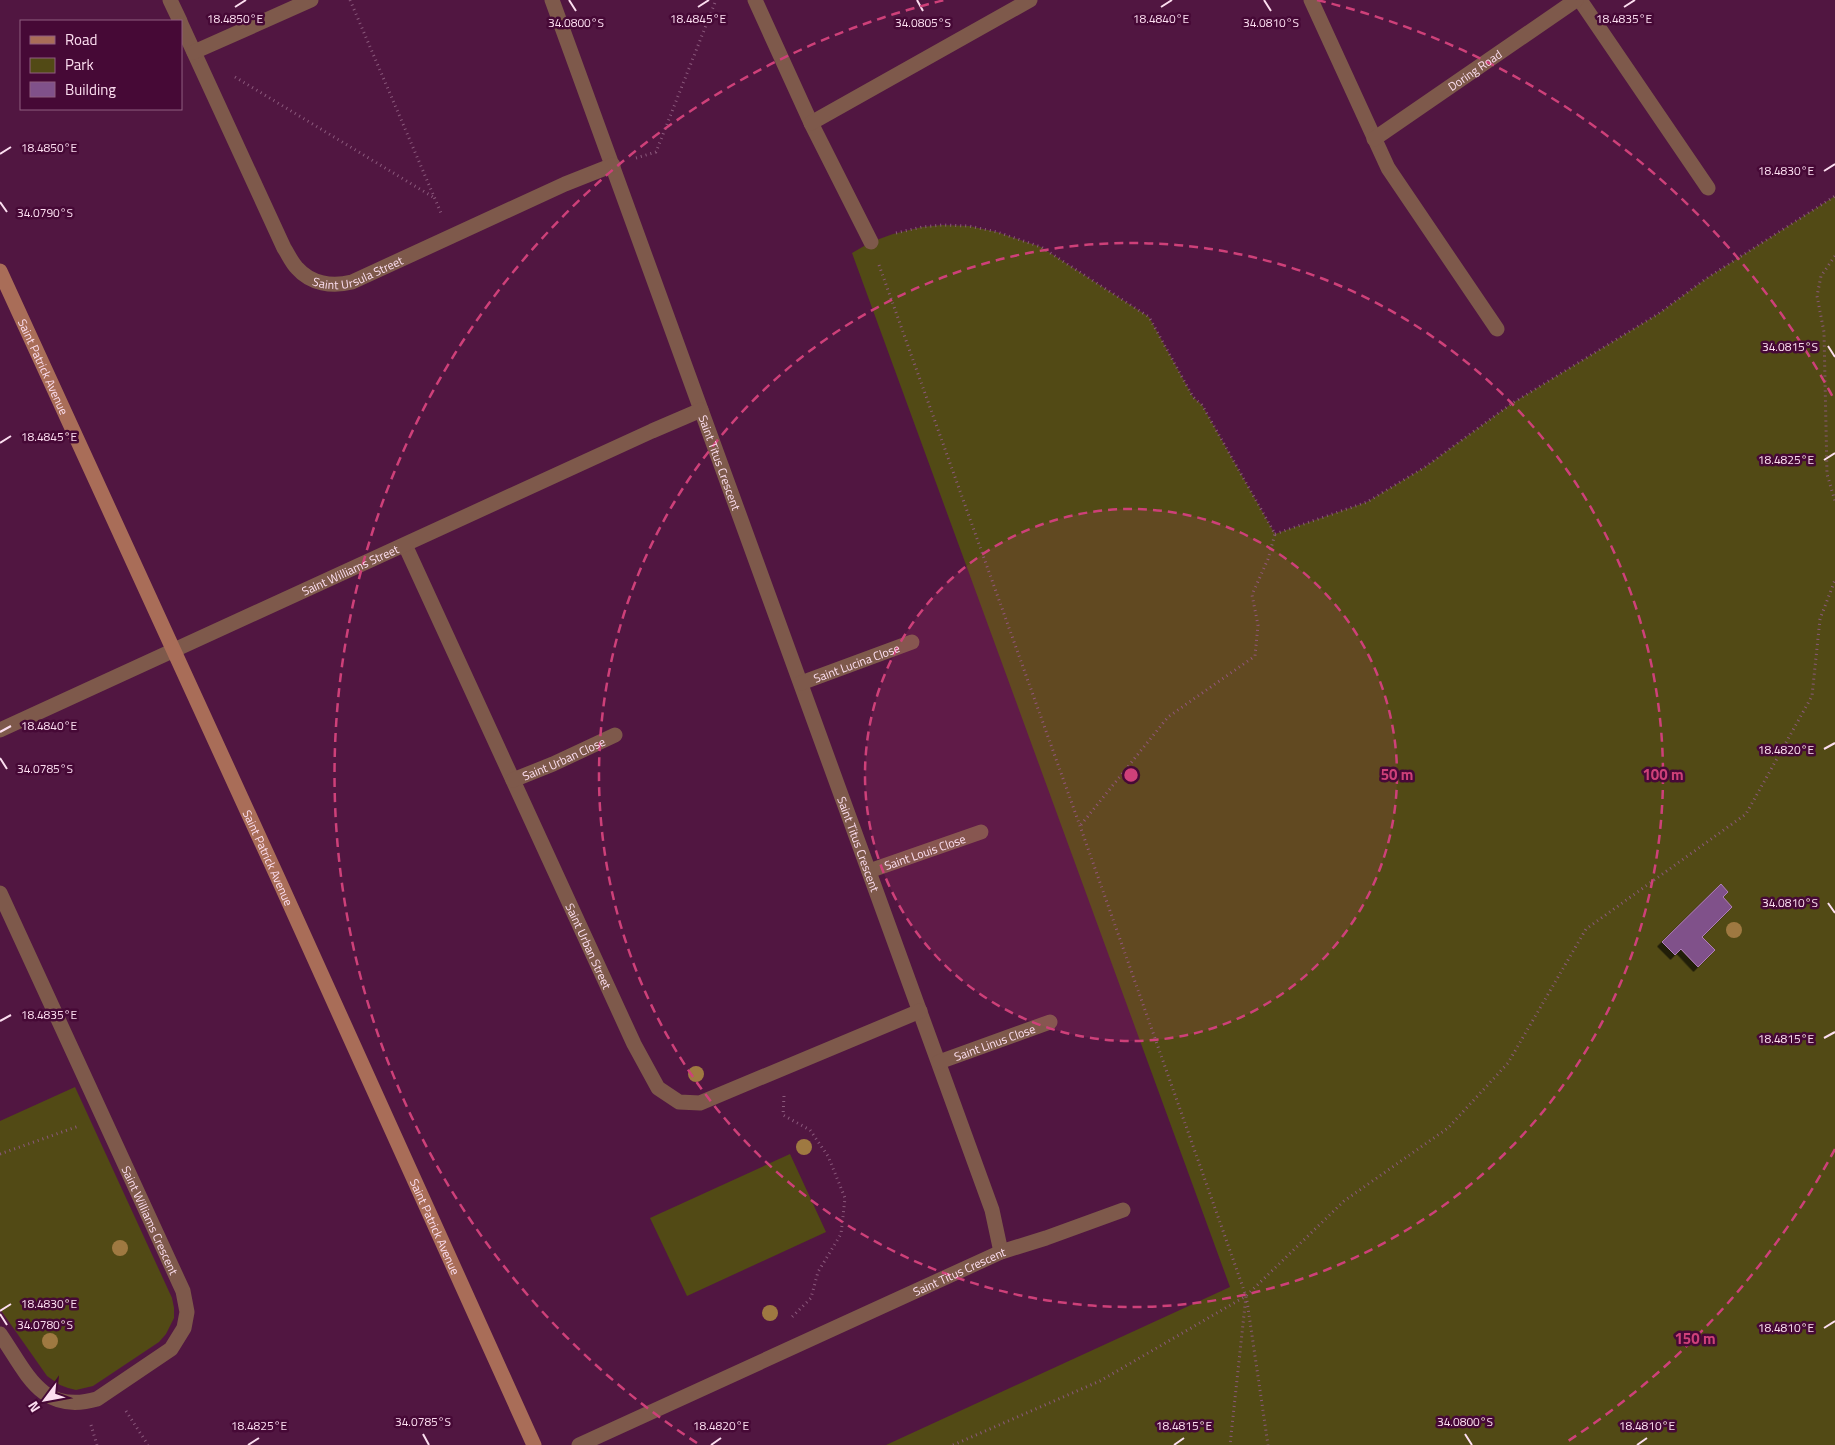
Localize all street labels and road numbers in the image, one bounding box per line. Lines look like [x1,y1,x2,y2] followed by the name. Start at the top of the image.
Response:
[1444,44,1505,95] street label: Doring Road
[310,250,407,294] street label: Saint Ursula Street
[13,315,74,418] street label: Saint Patrick Avenue
[694,412,746,513] street label: Saint Titus Crescent
[298,539,402,600] street label: Saint Williams Street
[810,638,902,687] street label: Saint Lucina Close
[519,731,608,785] street label: Saint Urban Close
[833,794,885,895] street label: Saint Titus Crescent
[238,806,299,909] street label: Saint Patrick Avenue
[881,829,968,875] street label: Saint Louis Close
[561,900,617,993] street label: Saint Urban Street
[951,1019,1038,1065] street label: Saint Linus Close
[117,1162,184,1278] street label: Saint Williams Crescent
[405,1175,465,1278] street label: Saint Patrick Avenue
[910,1241,1008,1301] street label: Saint Titus Crescent

